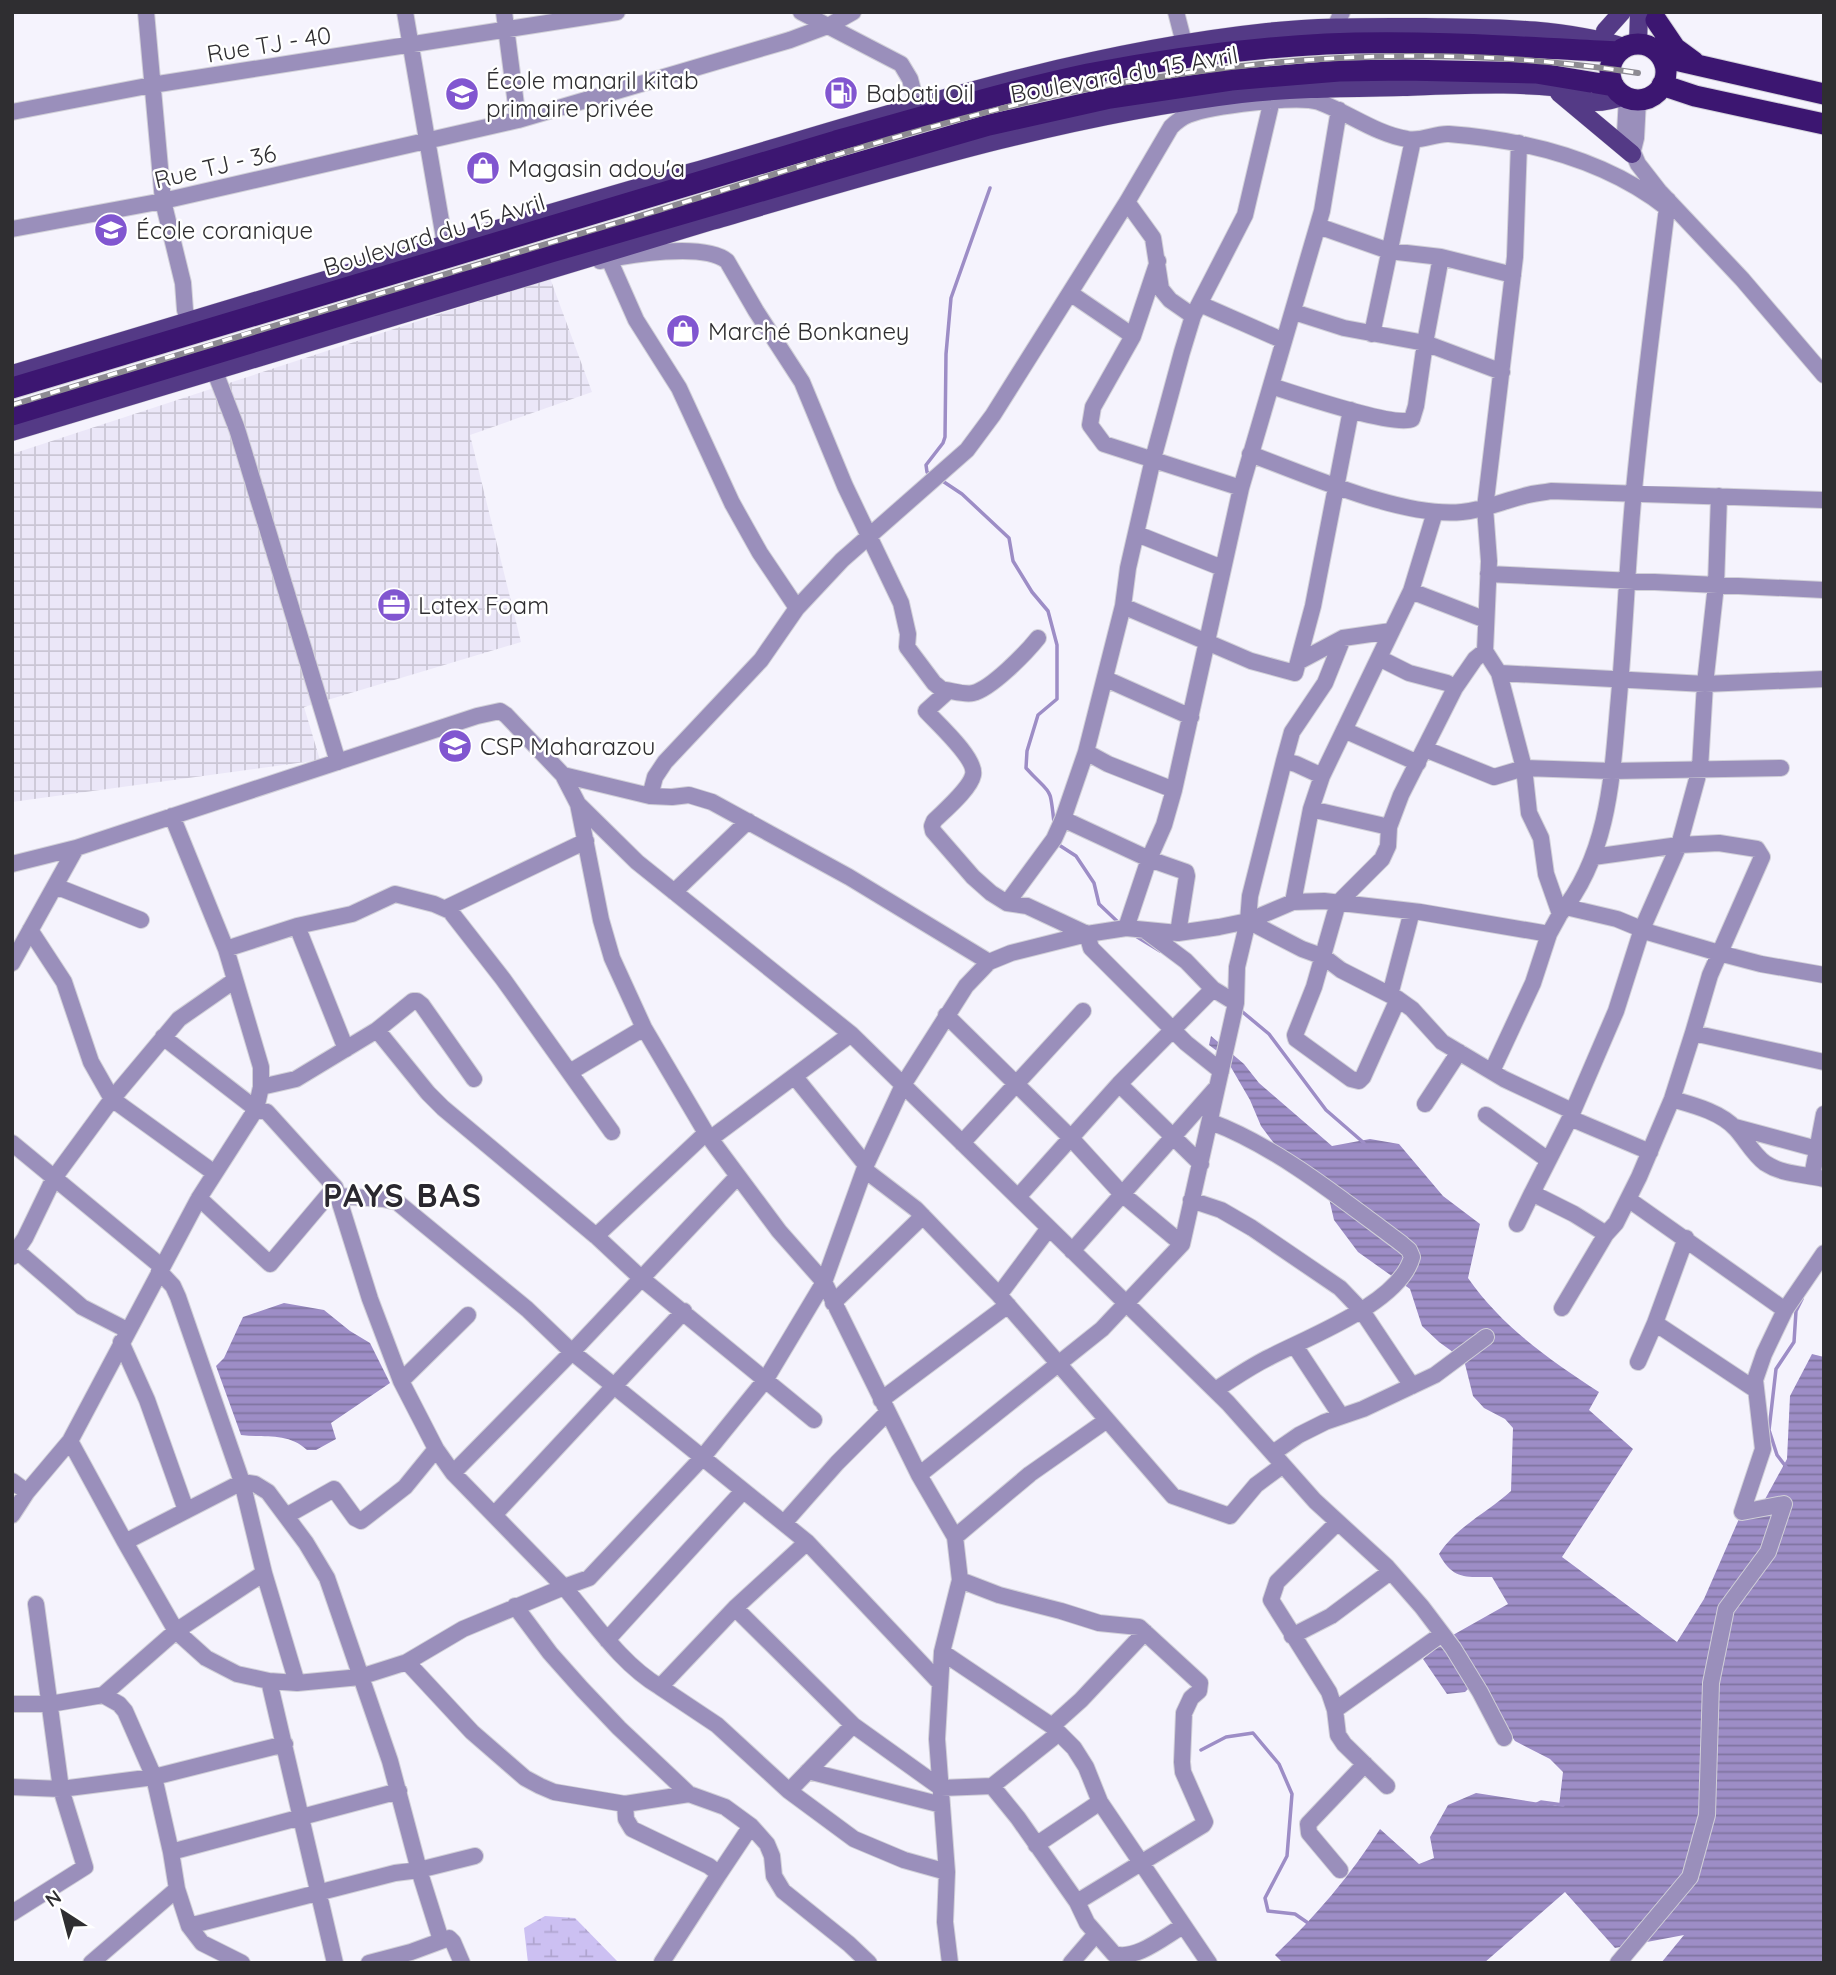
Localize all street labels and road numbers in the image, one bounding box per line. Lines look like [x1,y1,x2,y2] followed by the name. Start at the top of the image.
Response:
[205,19,333,69] street label: Rue TJ - 40
[1008,39,1240,109] street label: Boulevard du 15 Avril
[151,137,279,195] street label: Rue TJ - 36
[319,186,549,282] street label: Boulevard du 15 Avril

